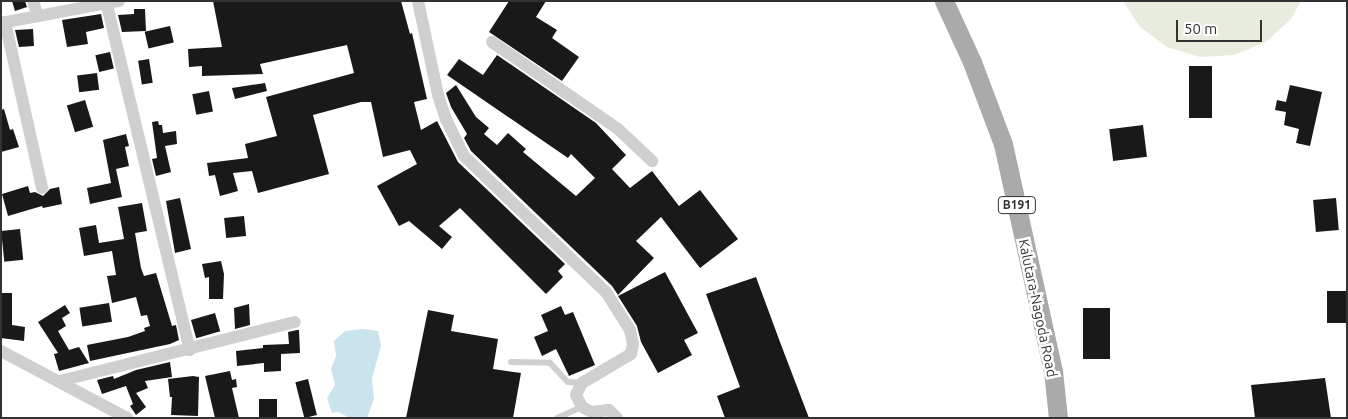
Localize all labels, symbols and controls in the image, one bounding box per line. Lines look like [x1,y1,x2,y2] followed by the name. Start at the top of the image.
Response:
[1178,10,1264,42] scale bar
[1184,20,1217,37] text: 50 m
[997,196,1037,214] road number: B191
[1015,237,1061,379] street label: Kalutara-Nagoda Road

